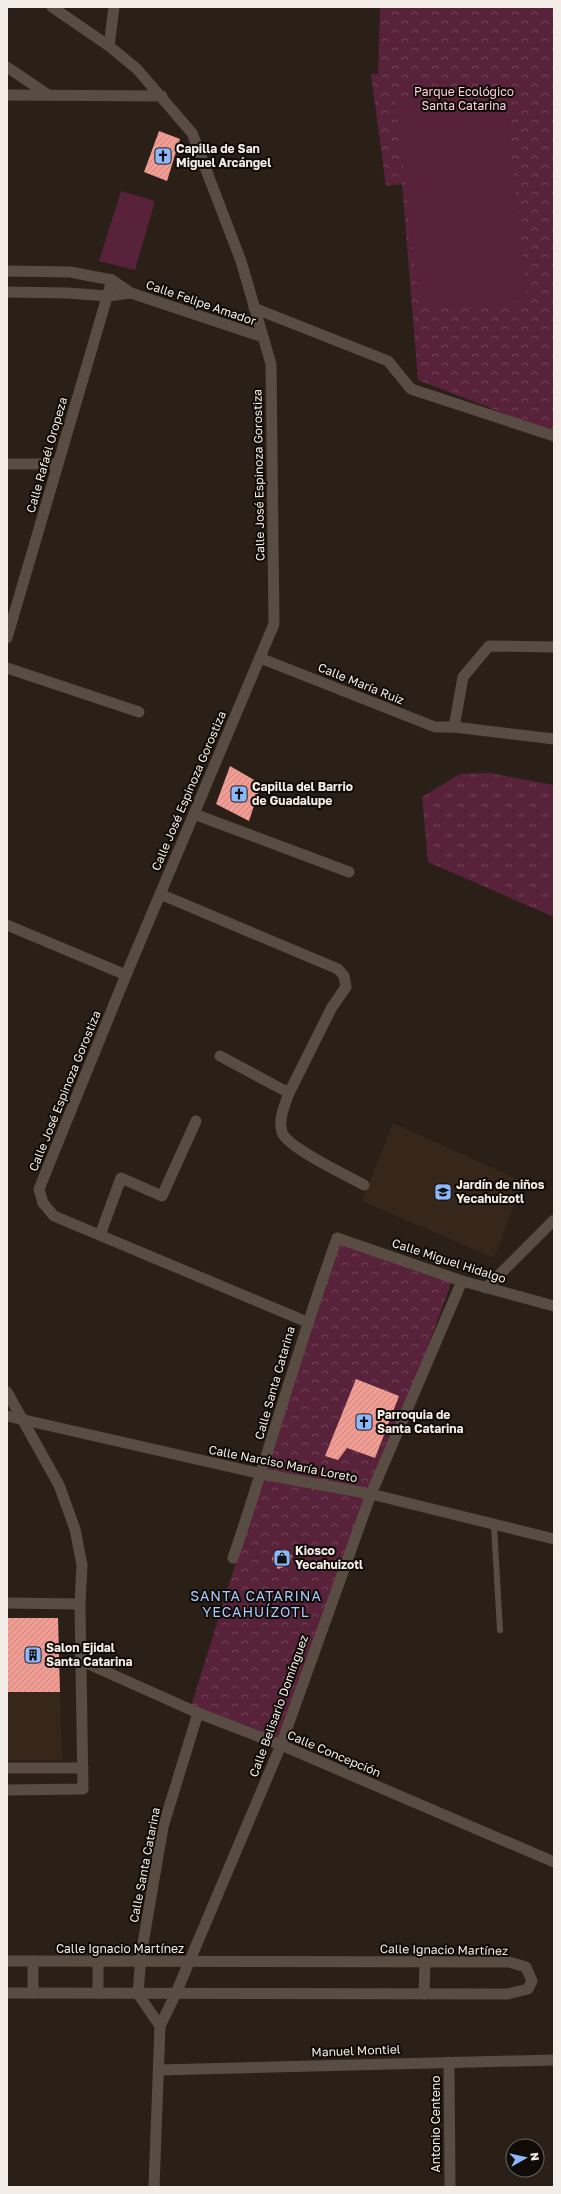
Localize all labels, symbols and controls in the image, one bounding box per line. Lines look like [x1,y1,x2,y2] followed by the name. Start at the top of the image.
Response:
[414,84,514,113] park label: Parque Ecológico Santa Catarina
[176,141,271,170] place label: Capilla de San Miguel Arcángel
[153,146,173,166] church icon: Capilla de San Miguel Arcángel
[144,277,259,329] street label: Calle Felipe Amador
[249,389,268,561] street label: Calle José Espinoza Gorostiza
[23,395,70,515] street label: Calle Rafaél Oropeza
[316,659,407,708] street label: Calle María Ruiz
[148,709,229,873] street label: Calle José Espinoza Gorostiza
[252,779,353,808] place label: Capilla del Barrio de Guadalupe
[229,784,249,804] church icon: Capilla del Barrio de Guadalupe
[25,1008,104,1173] street label: Calle José Espinoza Gorostiza
[456,1177,545,1206] place label: Jardín de niños Yecahuizotl
[433,1182,453,1202] school or university icon: Jardín de niños Yecahuizotl
[390,1235,508,1286] street label: Calle Miguel Hidalgo
[251,1324,298,1441] street label: Calle Santa Catarina
[377,1407,463,1436] place label: Parroquia de Santa Catarina
[354,1412,374,1432] church icon: Parroquia de Santa Catarina
[207,1442,359,1485] street label: Calle Narciso María Loreto
[295,1543,363,1572] place label: Kiosco Yecahuizotl
[272,1548,292,1568] shop icon: Kiosco Yecahuizotl
[190,1587,322,1620] district label: SANTA CATARINA YECAHUÍZOTL
[246,1633,311,1779] street label: Calle Belisario Domínguez
[46,1640,132,1669] place label: Salon Ejidal Santa Catarina
[23,1645,43,1665] building icon: Salon Ejidal Santa Catarina
[285,1727,383,1780] street label: Calle Concepción
[126,1806,163,1924] street label: Calle Santa Catarina
[56,1941,184,1956] street label: Calle Ignacio Martínez
[380,1941,508,1958] street label: Calle Ignacio Martínez
[311,2041,401,2060] street label: Manuel Montiel
[428,2076,443,2172] street label: Antonio Centeno
[505,2138,545,2178] north arrow
[528,2151,542,2162] text: N

